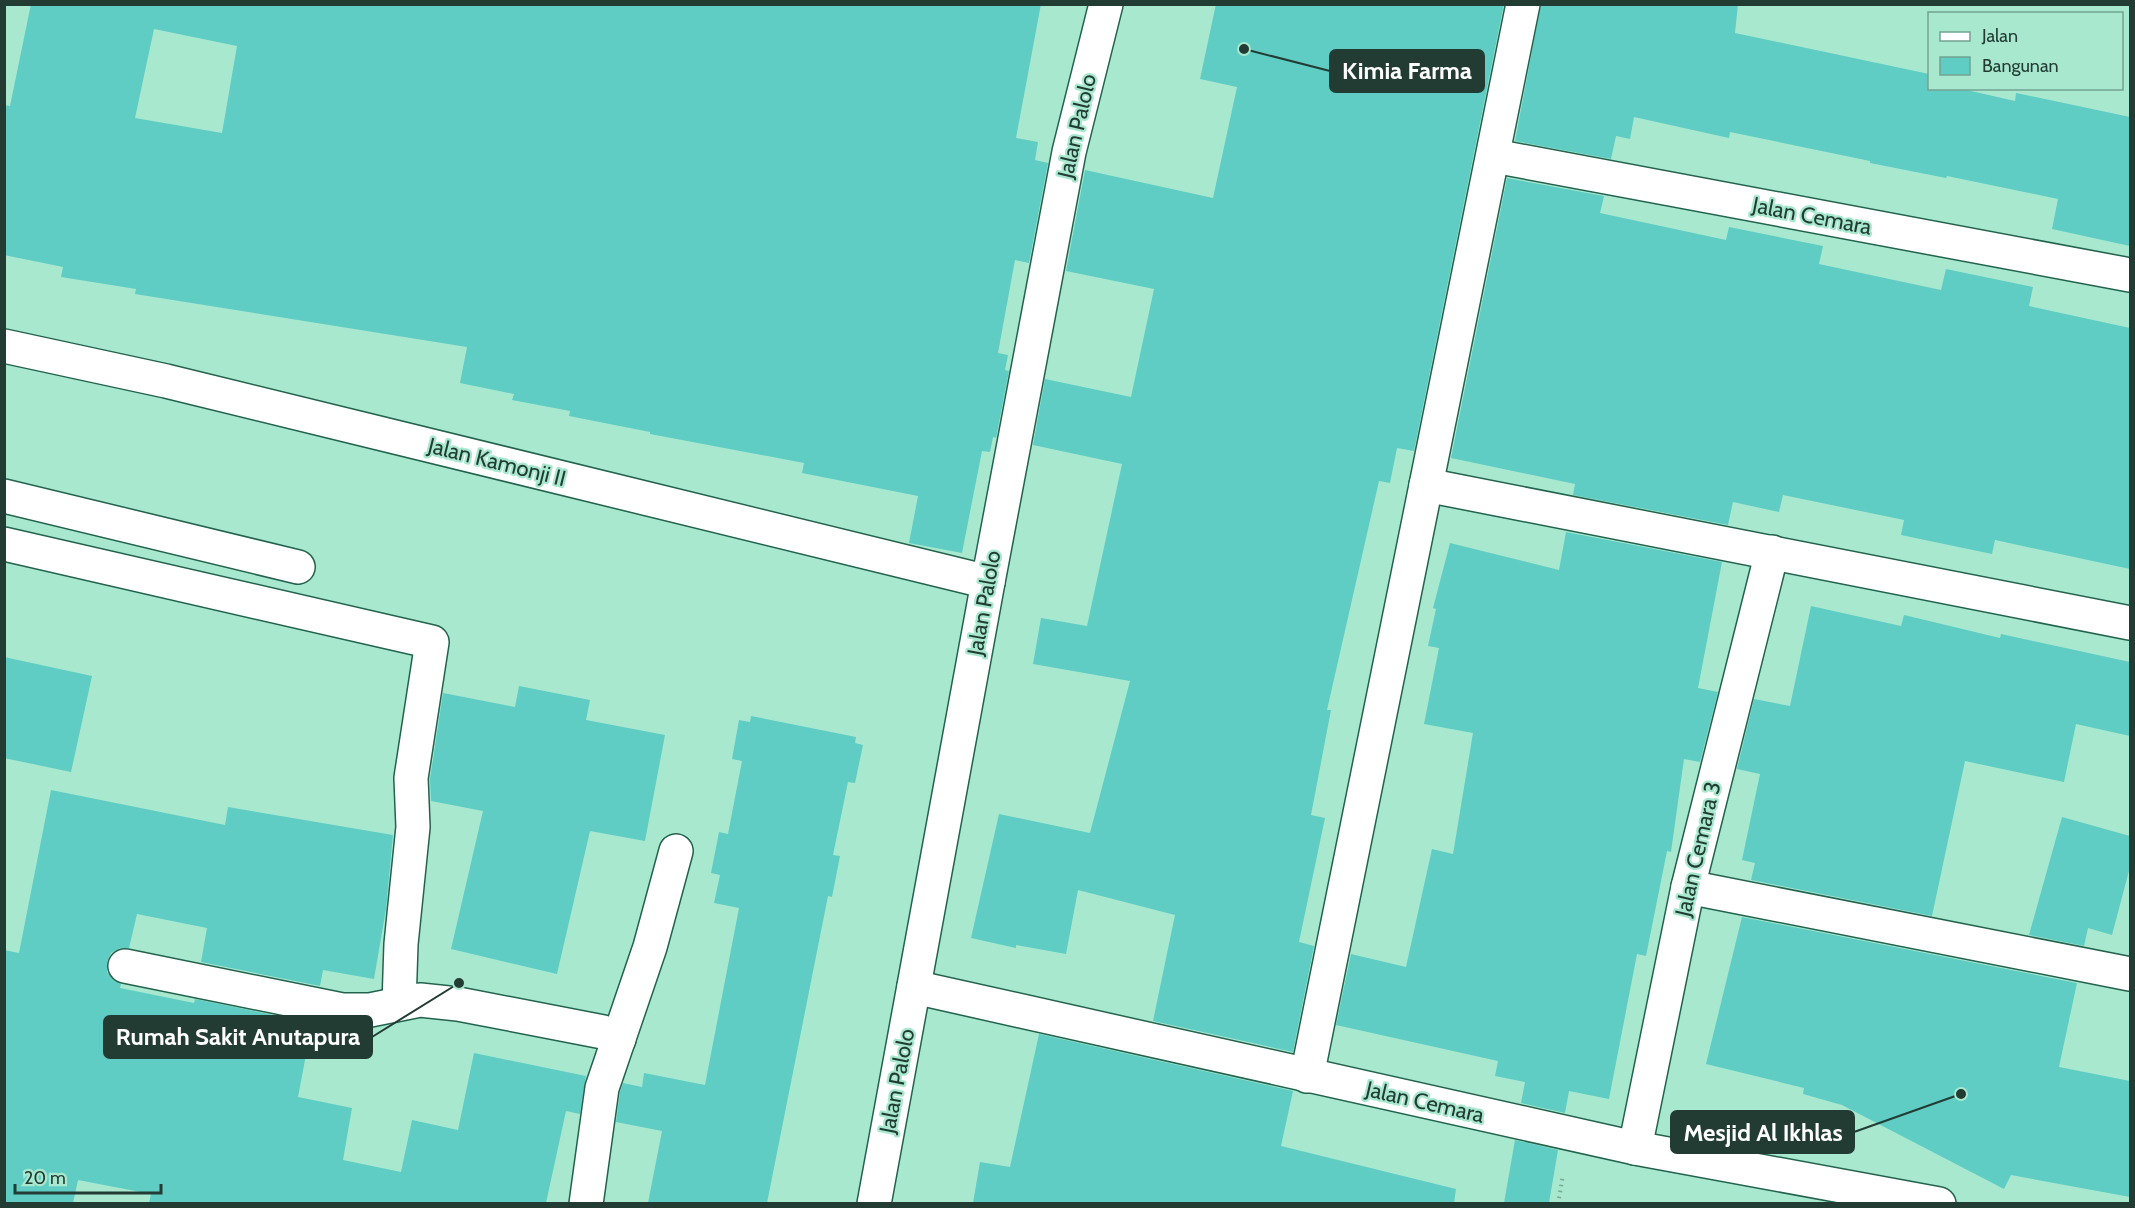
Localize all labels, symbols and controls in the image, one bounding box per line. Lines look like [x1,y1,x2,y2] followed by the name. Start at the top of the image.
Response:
[1928,12,2123,90] legend
[1981,25,2018,47] text: Jalan
[1330,50,1484,92] callout: Kimia Farma
[1982,55,2059,77] text: Bangunan
[1342,56,1472,85] text: Kimia Farma
[1052,71,1102,182] street label: Jalan Palolo
[1749,191,1874,241] street label: Jalan Cemara
[424,432,569,492] street label: Jalan Kamonji II
[961,548,1007,659] street label: Jalan Palolo
[1669,779,1727,920] street label: Jalan Cemara 3
[104,1016,372,1058] callout: Rumah Sakit Anutapura
[116,1022,360,1051] text: Rumah Sakit Anutapura
[873,1026,920,1137] street label: Jalan Palolo
[1362,1075,1487,1129] street label: Jalan Cemara
[1671,1111,1854,1153] callout: Mesjid Al Ikhlas
[1683,1118,1843,1147] text: Mesjid Al Ikhlas
[15,1157,160,1195] scale bar
[24,1167,66,1189] text: 20 m

